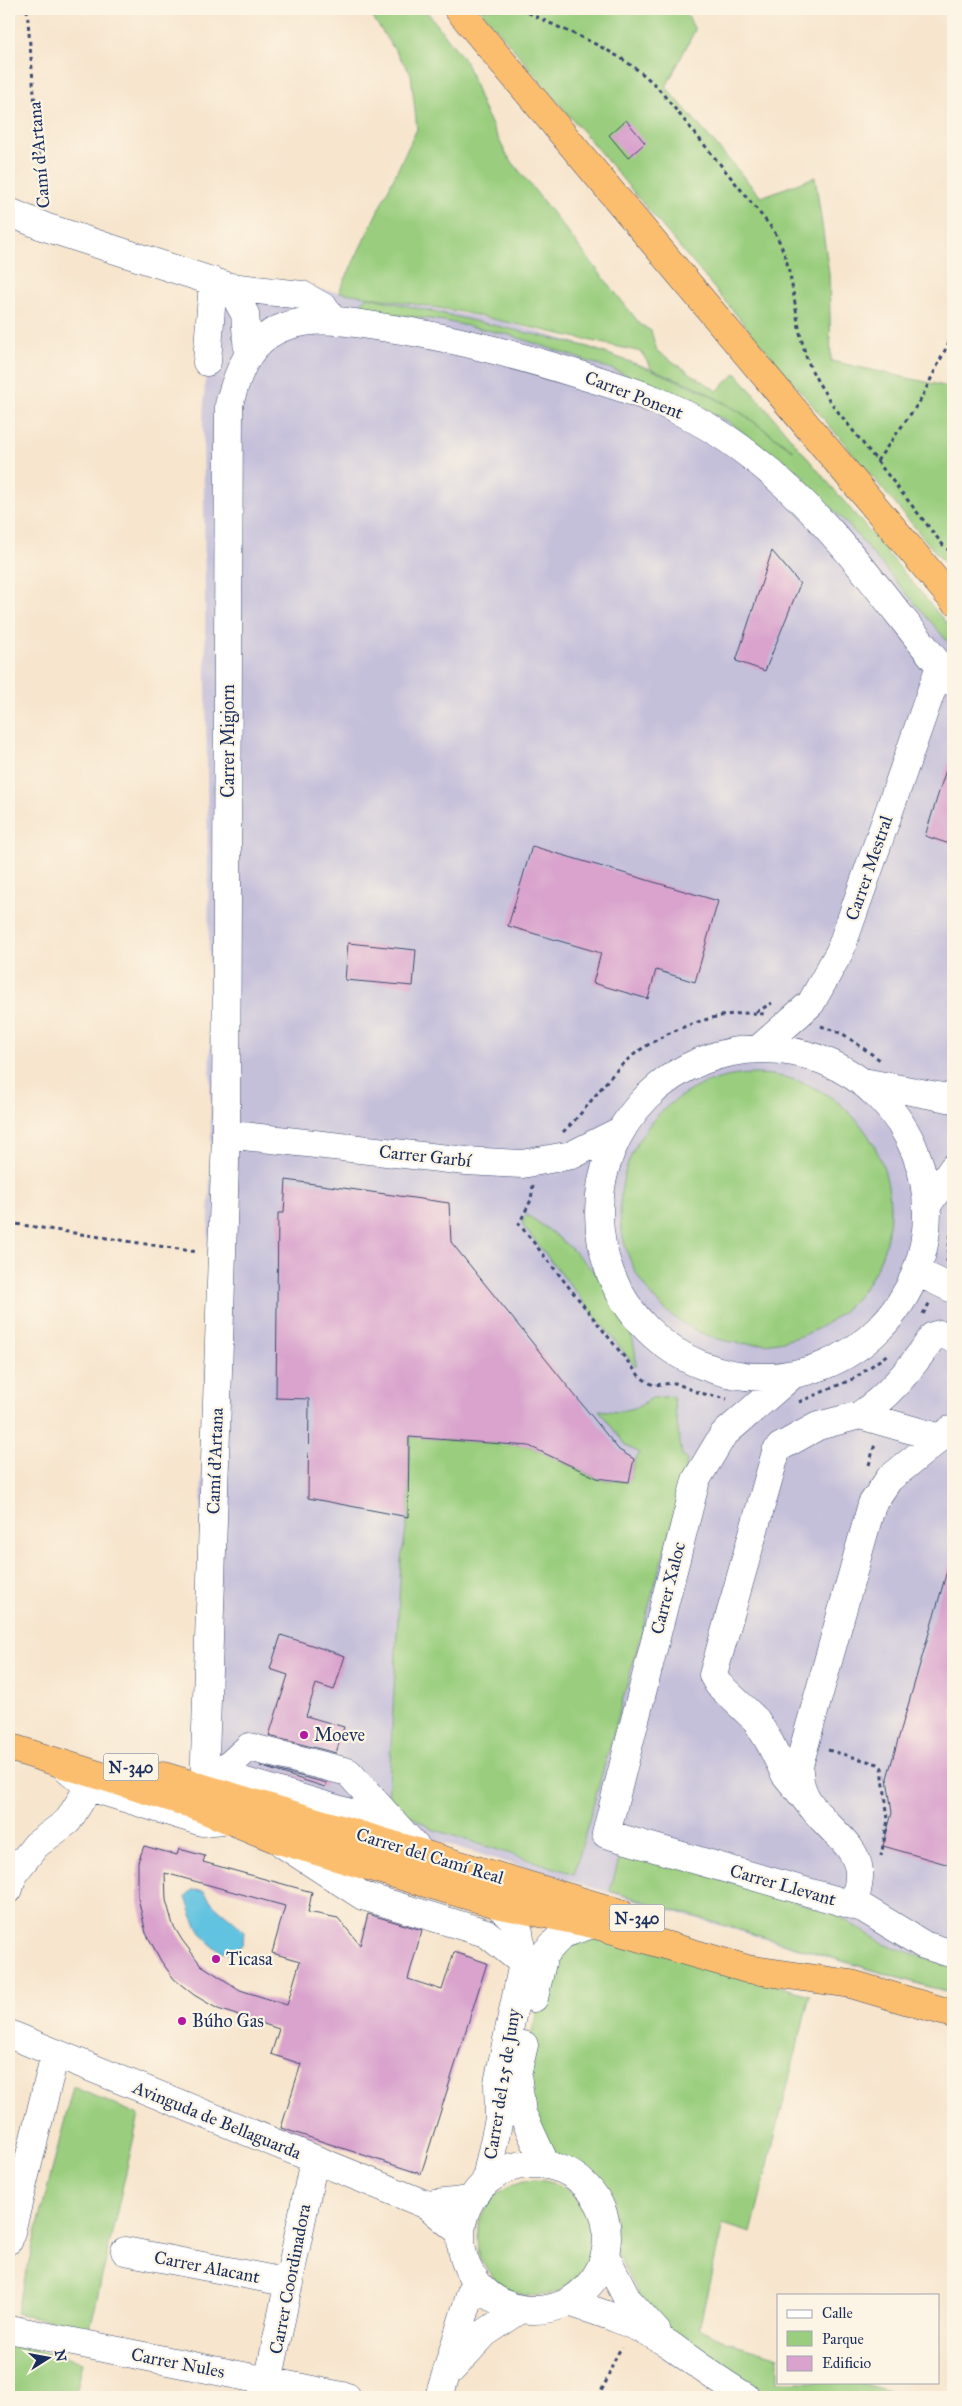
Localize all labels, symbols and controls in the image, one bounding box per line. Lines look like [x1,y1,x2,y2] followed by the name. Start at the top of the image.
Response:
[23,100,55,209] street label: Camí d'Artana
[582,366,687,424] street label: Carrer Ponent
[217,684,240,798] street label: Carrer Migjorn
[841,813,897,923] street label: Carrer Mestral
[378,1140,473,1172] street label: Carrer Garbí
[202,1407,228,1515] street label: Camí d'Artana
[646,1539,690,1636] street label: Carrer Xaloc
[314,1724,365,1746] place label: Moeve
[298,1729,310,1741] marker: Moeve
[104,1754,158,1780] road number: N-340
[354,1823,506,1889] street label: Carrer del Camí Real
[727,1859,839,1911] street label: Carrer Llevant
[610,1905,664,1932] road number: N-340
[226,1948,273,1970] place label: Ticasa
[210,1953,222,1965] marker: Ticasa
[479,2006,526,2161] street label: Carrer del 25 de Juny
[192,2010,264,2032] place label: Búho Gas
[176,2015,188,2027] marker: Búho Gas
[128,2076,305,2165] street label: Avinguda de Bellaguarda
[265,2202,315,2356] street label: Carrer Coordinadora
[152,2246,262,2288] street label: Carrer Alacant
[777,2294,940,2384] legend
[822,2304,853,2322] text: Calle
[822,2330,864,2349] text: Parque
[22,2334,72,2384] north arrow
[129,2343,227,2383] street label: Carrer Nules
[51,2348,70,2363] text: N
[822,2354,871,2372] text: Edificio

